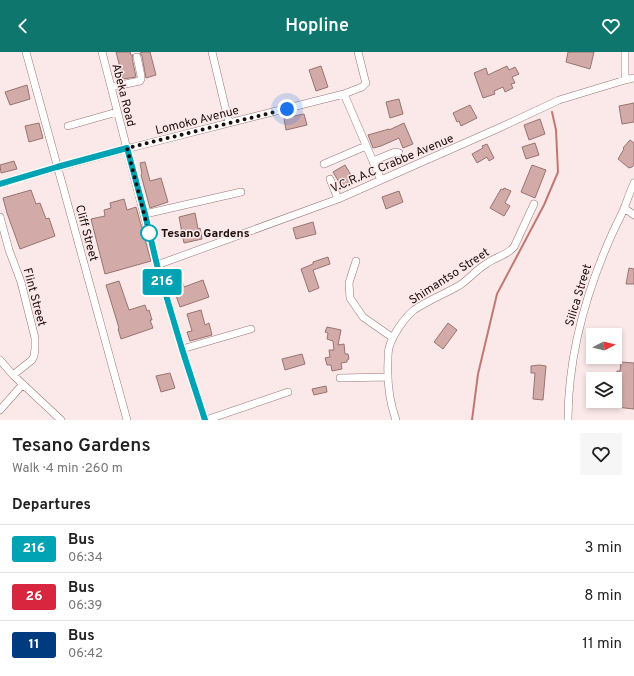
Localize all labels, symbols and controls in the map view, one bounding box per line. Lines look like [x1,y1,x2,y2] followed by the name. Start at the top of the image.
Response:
[12,15,34,37] icon: back
[285,15,349,38] text: Hopline
[600,15,622,37] icon: heart
[107,62,139,128] street label: Abeka Road
[277,99,297,119] your location
[154,103,241,139] street label: Lomoko Avenue
[329,131,456,197] street label: V.C.R.A.C Crabbe Avenue
[71,203,101,263] street label: Cliff Street
[140,224,158,242] marker: Tesano Gardens
[161,226,250,242] place label: Tesano Gardens
[406,245,493,309] street label: Shimantso Street
[562,262,596,328] street label: Silica Street
[19,266,50,328] street label: Flint Street
[139,269,185,295] line badge: 216
[151,273,173,290] text: 216
[586,328,622,364] north arrow
[586,328,622,408] map controls
[586,372,622,408] button: layers
[580,433,622,475] button: heart
[12,434,151,458] text: Tesano Gardens
[12,461,123,477] text: Walk · 4 min · 260 m
[12,496,91,515] text: Departures
[68,531,95,550] text: Bus
[584,539,622,558] text: 3 min
[23,540,45,557] text: 216
[68,550,103,566] text: 06:34
[68,579,95,598] text: Bus
[584,587,622,606] text: 8 min
[25,588,43,605] text: 26
[68,598,102,614] text: 06:39
[68,627,95,646] text: Bus
[582,635,622,654] text: 11 min
[28,636,40,653] text: 11
[68,646,103,662] text: 06:42

